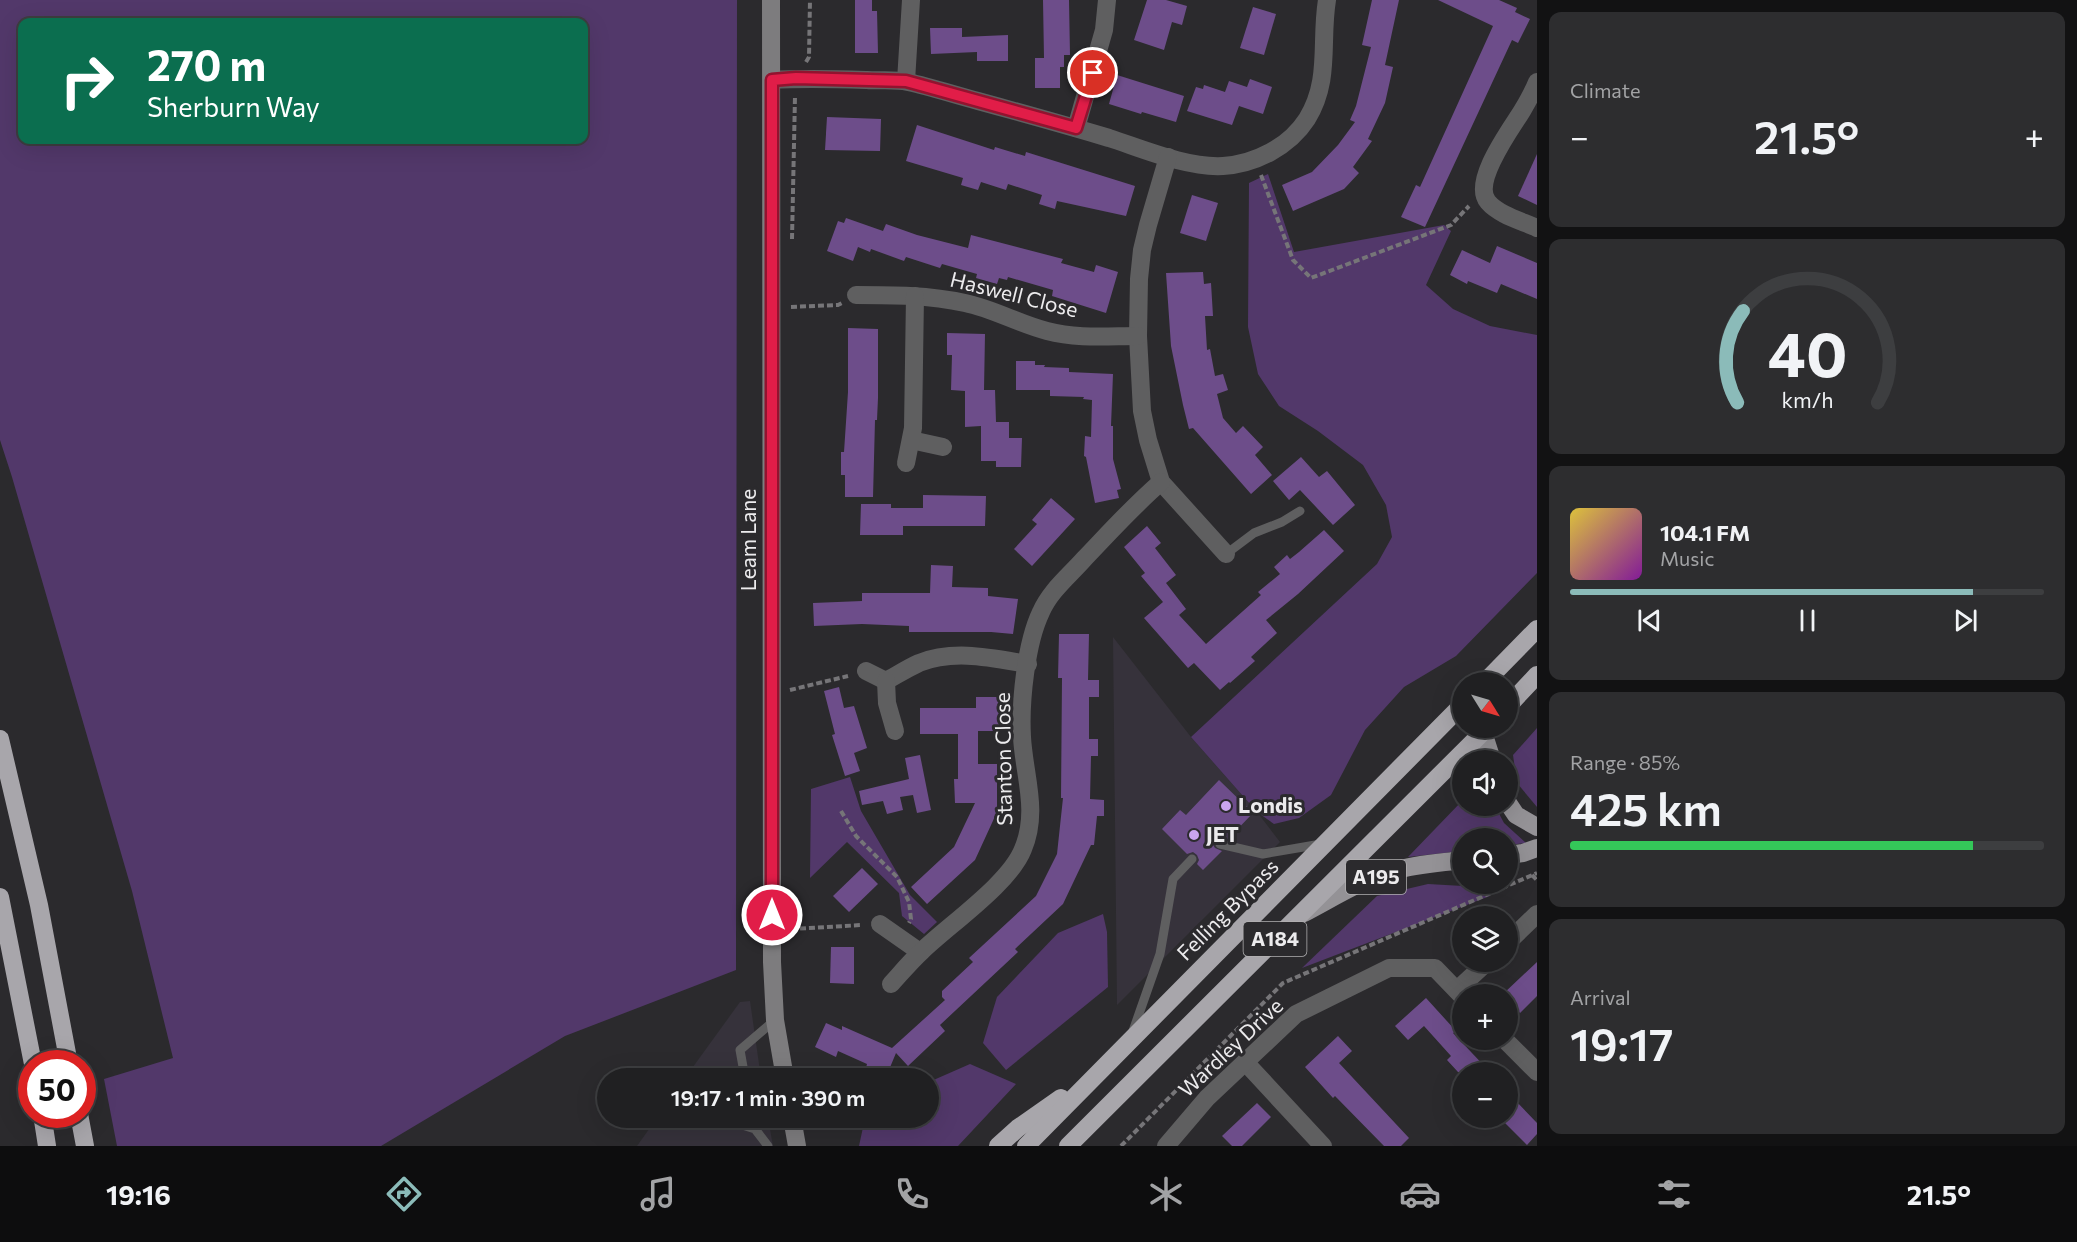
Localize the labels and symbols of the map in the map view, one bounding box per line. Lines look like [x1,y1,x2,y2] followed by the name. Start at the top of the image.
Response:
[1067,47,1118,98] pin
[948,266,1081,322] street label: Haswell Close
[735,489,760,591] street label: Leam Lane
[1452,672,1518,738] north arrow
[989,692,1016,826] street label: Stanton Close
[1238,792,1303,817] place label: Londis
[1219,799,1233,813] marker: Londis
[1206,821,1239,846] place label: JET
[1187,828,1201,842] marker: JET
[1171,853,1283,965] street label: Felling Bypass
[1346,860,1406,894] road number: A195
[740,883,804,947] position arrow
[1244,922,1306,956] road number: A184
[1173,992,1287,1101] street label: Wardley Drive
[18,1050,96,1128] speed limit sign: 50

